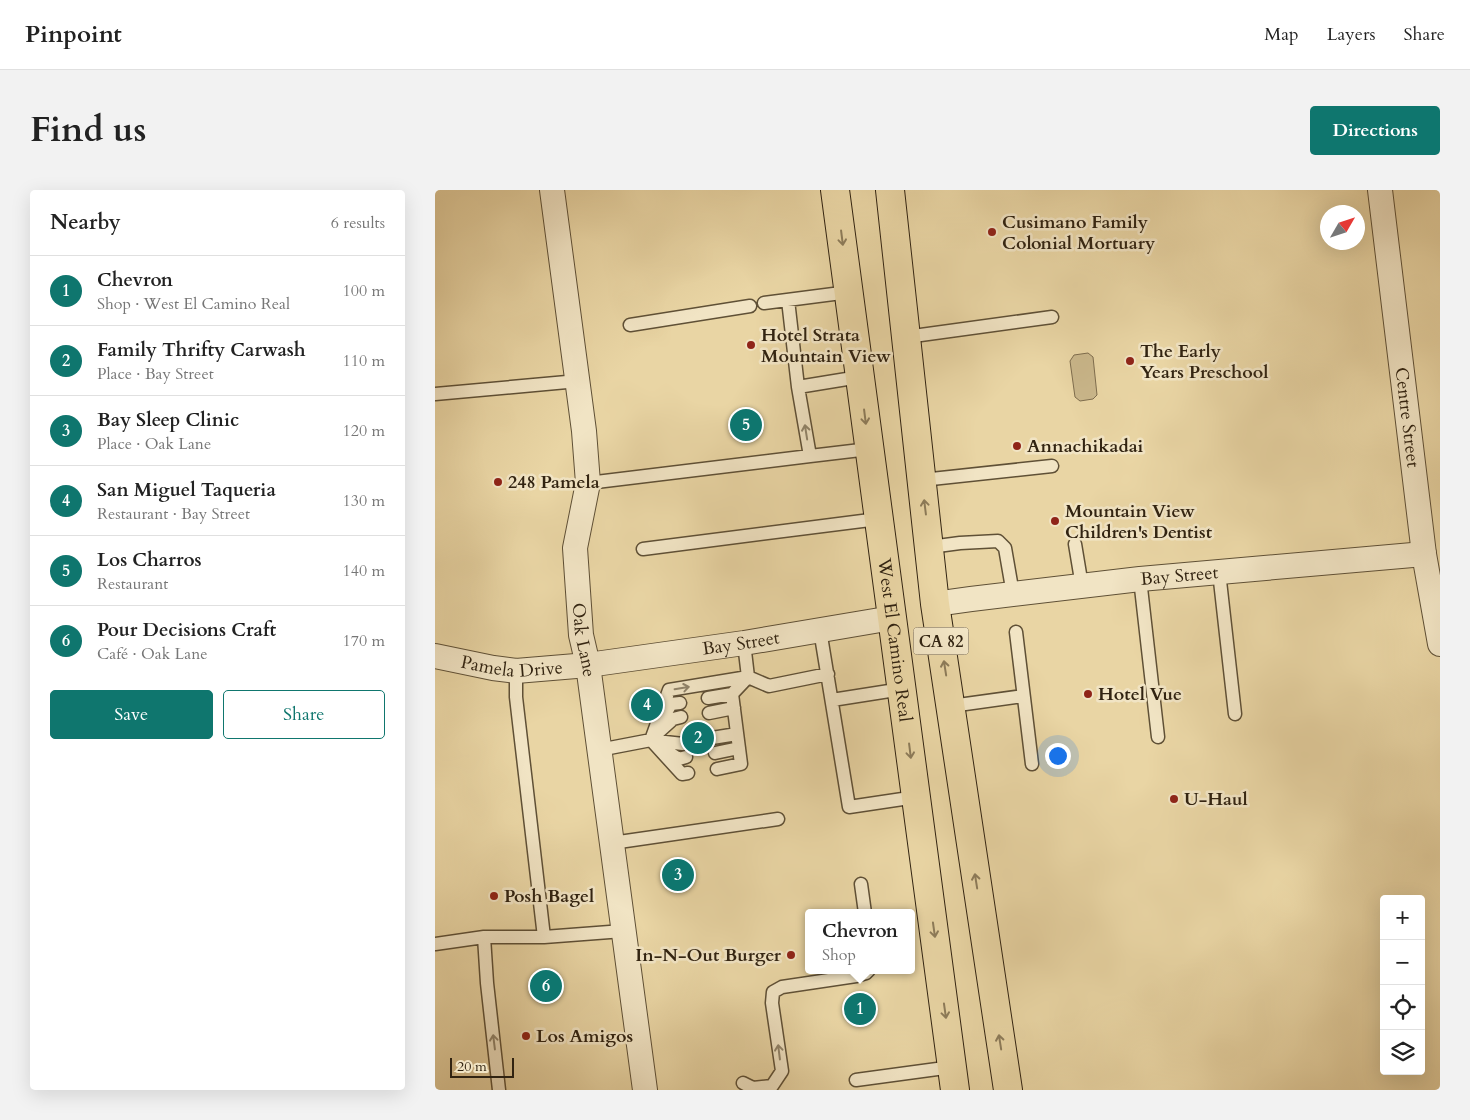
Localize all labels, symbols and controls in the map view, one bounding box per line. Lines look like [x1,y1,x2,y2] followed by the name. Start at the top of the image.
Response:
[25,18,122,51] text: Pinpoint
[1264,22,1299,47] text: Map
[1327,22,1376,47] text: Layers
[1404,22,1445,47] text: Share
[30,106,146,154] text: Find us
[1310,106,1440,155] button: Directions
[1320,205,1365,250] north arrow
[50,208,121,237] text: Nearby
[1002,210,1156,256] place label: Cusimano Family Colonial Mortuary
[331,212,385,234] text: 6 results
[986,226,998,238] marker: Cusimano Family Colonial Mortuary
[837,230,847,246] one-way arrow
[97,267,173,293] text: Chevron
[62,280,70,302] text: 1
[343,280,385,302] text: 100 m
[97,293,290,315] text: Shop · West El Camino Real
[761,323,891,369] place label: Hotel Strata Mountain View
[97,337,306,363] text: Family Thrifty Carwash
[745,339,757,351] marker: Hotel Strata Mountain View
[1140,339,1269,385] place label: The Early Years Preschool
[62,350,70,372] text: 2
[343,350,385,372] text: 110 m
[1124,355,1136,367] marker: The Early Years Preschool
[97,363,214,385] text: Place · Bay Street
[1389,366,1425,469] street label: Centre Street
[730,406,762,444] pin: 5
[97,407,239,433] text: Bay Sleep Clinic
[860,409,870,425] one-way arrow
[62,420,70,442] text: 3
[343,420,385,442] text: 120 m
[800,425,810,441] one-way arrow
[97,433,211,455] text: Place · Oak Lane
[1027,434,1144,459] place label: Annachikadai
[1011,440,1023,452] marker: Annachikadai
[508,470,600,495] place label: 248 Pamela
[492,476,504,488] marker: 248 Pamela
[97,477,276,503] text: San Miguel Taqueria
[62,490,70,512] text: 4
[343,490,385,512] text: 130 m
[1065,499,1213,545] place label: Mountain View Children's Dentist
[920,500,930,516] one-way arrow
[97,503,250,525] text: Restaurant · Bay Street
[1049,515,1061,527] marker: Mountain View Children's Dentist
[97,547,202,573] text: Los Charros
[871,556,918,724] street label: West El Camino Real
[62,560,70,582] text: 5
[343,560,385,582] text: 140 m
[1140,560,1219,592] street label: Bay Street
[97,573,168,595] text: Restaurant
[566,602,601,679] street label: Oak Lane
[97,617,276,643] text: Pour Decisions Craft
[701,625,782,662] street label: Bay Street
[913,628,969,654] road number: CA 82
[62,630,70,652] text: 6
[343,630,385,652] text: 170 m
[97,643,208,665] text: Café · Oak Lane
[458,650,564,684] street label: Pamela Drive
[940,661,950,677] one-way arrow
[1098,682,1182,707] place label: Hotel Vue
[674,683,690,693] one-way arrow
[631,686,663,724] pin: 4
[1082,688,1094,700] marker: Hotel Vue
[50,690,213,739] button: Save
[223,690,385,739] button: Share
[682,719,714,757] pin: 2
[905,743,915,759] one-way arrow
[1045,743,1071,769] your location
[1184,787,1248,812] place label: U-Haul
[1168,793,1180,805] marker: U-Haul
[662,856,694,894] pin: 3
[970,874,980,890] one-way arrow
[504,884,594,909] place label: Posh Bagel
[488,890,500,902] marker: Posh Bagel
[1380,895,1425,1075] map controls
[1380,895,1425,940] button: +
[805,909,915,974] popup
[822,918,898,944] text: Chevron
[929,921,939,937] one-way arrow
[1380,940,1425,985] button: −
[635,943,782,968] place label: In-N-Out Burger
[822,944,856,966] text: Shop
[785,949,797,961] marker: In-N-Out Burger
[530,967,562,1005] pin: 6
[1380,985,1425,1030] button: locate
[844,990,876,1028] pin: 1
[940,1002,950,1018] one-way arrow
[536,1024,633,1049] place label: Los Amigos
[520,1030,532,1042] marker: Los Amigos
[1380,1030,1425,1075] button: layers
[489,1034,499,1050] one-way arrow
[995,1034,1005,1050] one-way arrow
[774,1044,784,1060] one-way arrow
[450,1055,514,1078] scale bar
[457,1057,487,1076] text: 20 m

